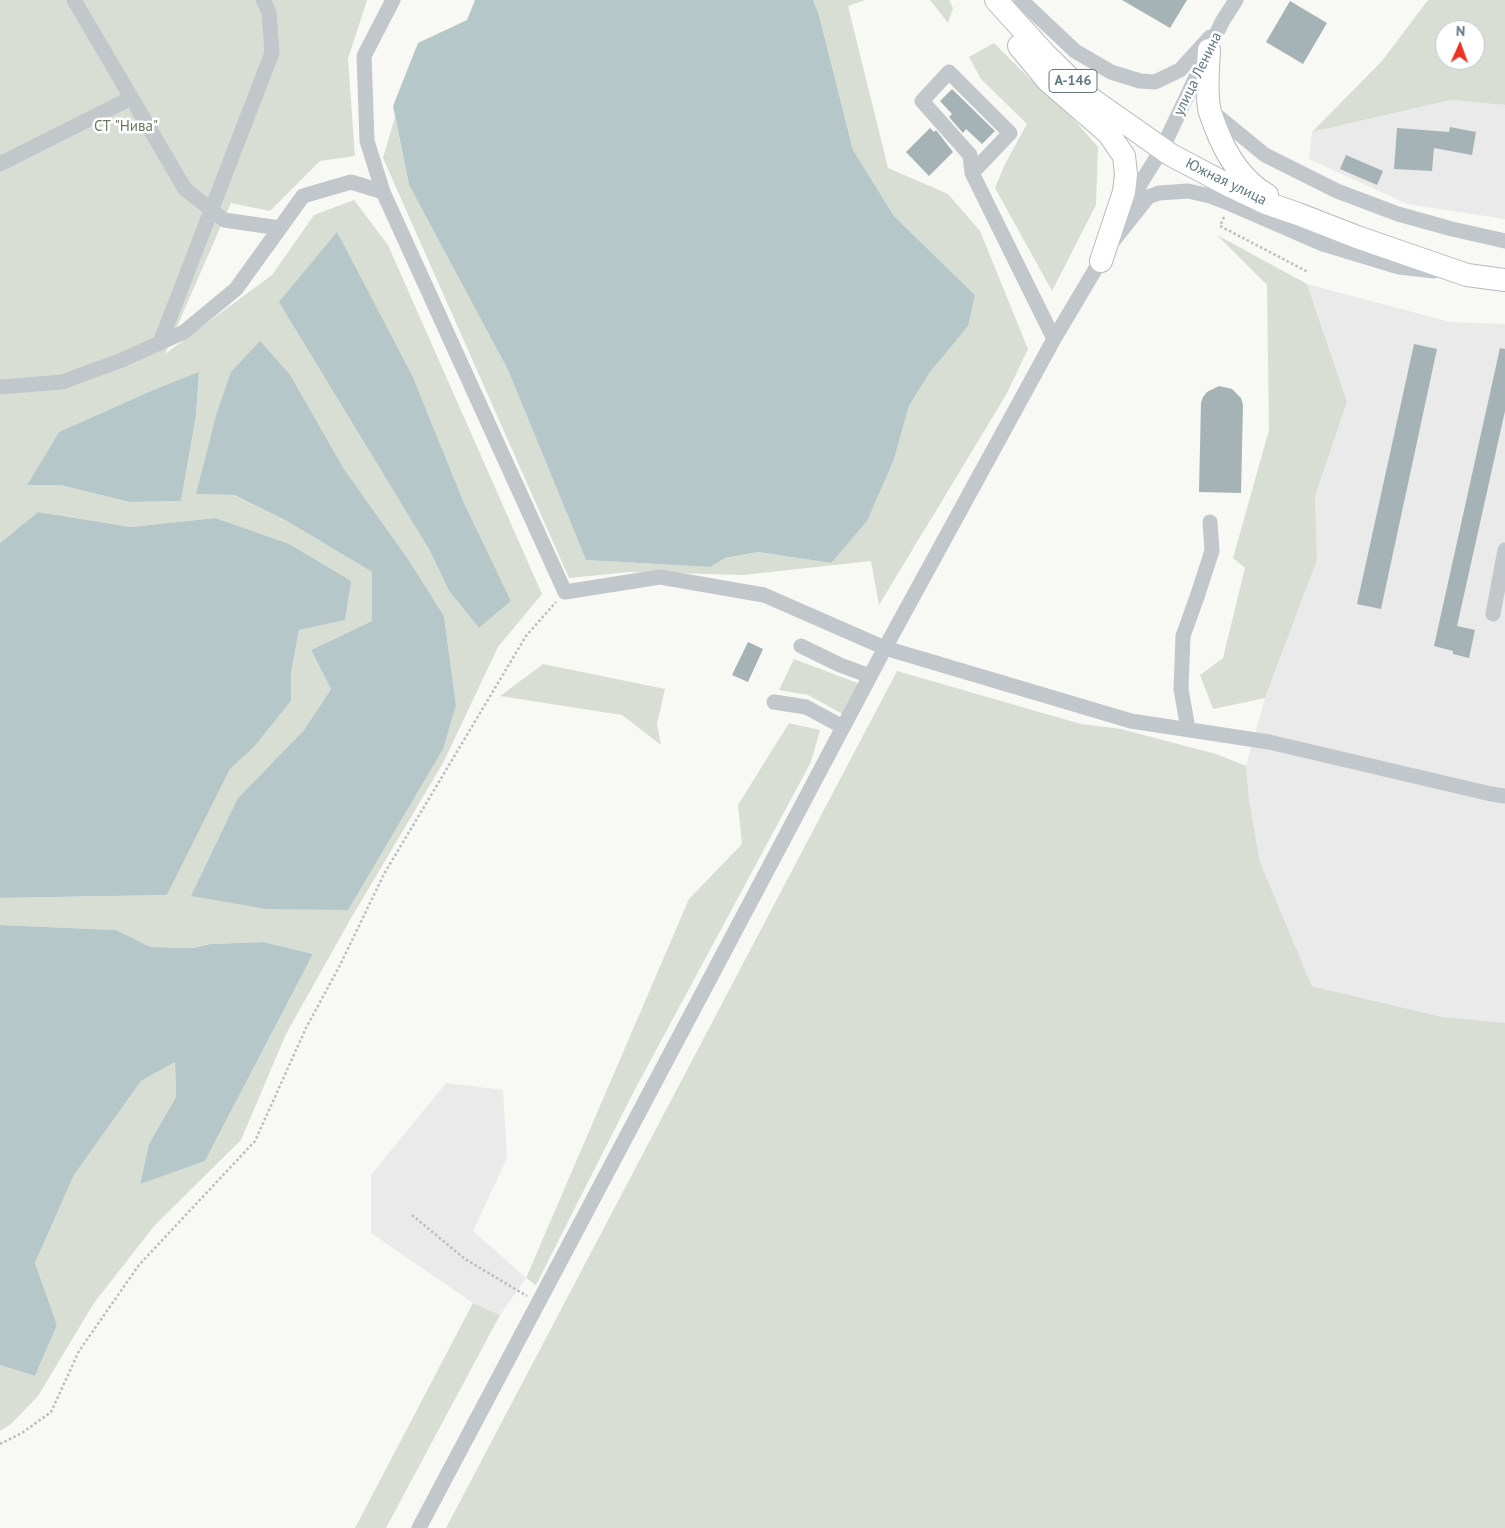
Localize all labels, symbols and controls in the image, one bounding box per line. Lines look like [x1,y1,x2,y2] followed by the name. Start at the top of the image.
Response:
[1435,20,1485,70] north arrow
[1456,22,1465,40] text: N
[1170,29,1226,119] street label: улица Ленина
[1049,70,1097,92] road number: А-146
[94,118,158,136] park label: СТ "Нива"
[1182,155,1270,209] street label: Южная улица

